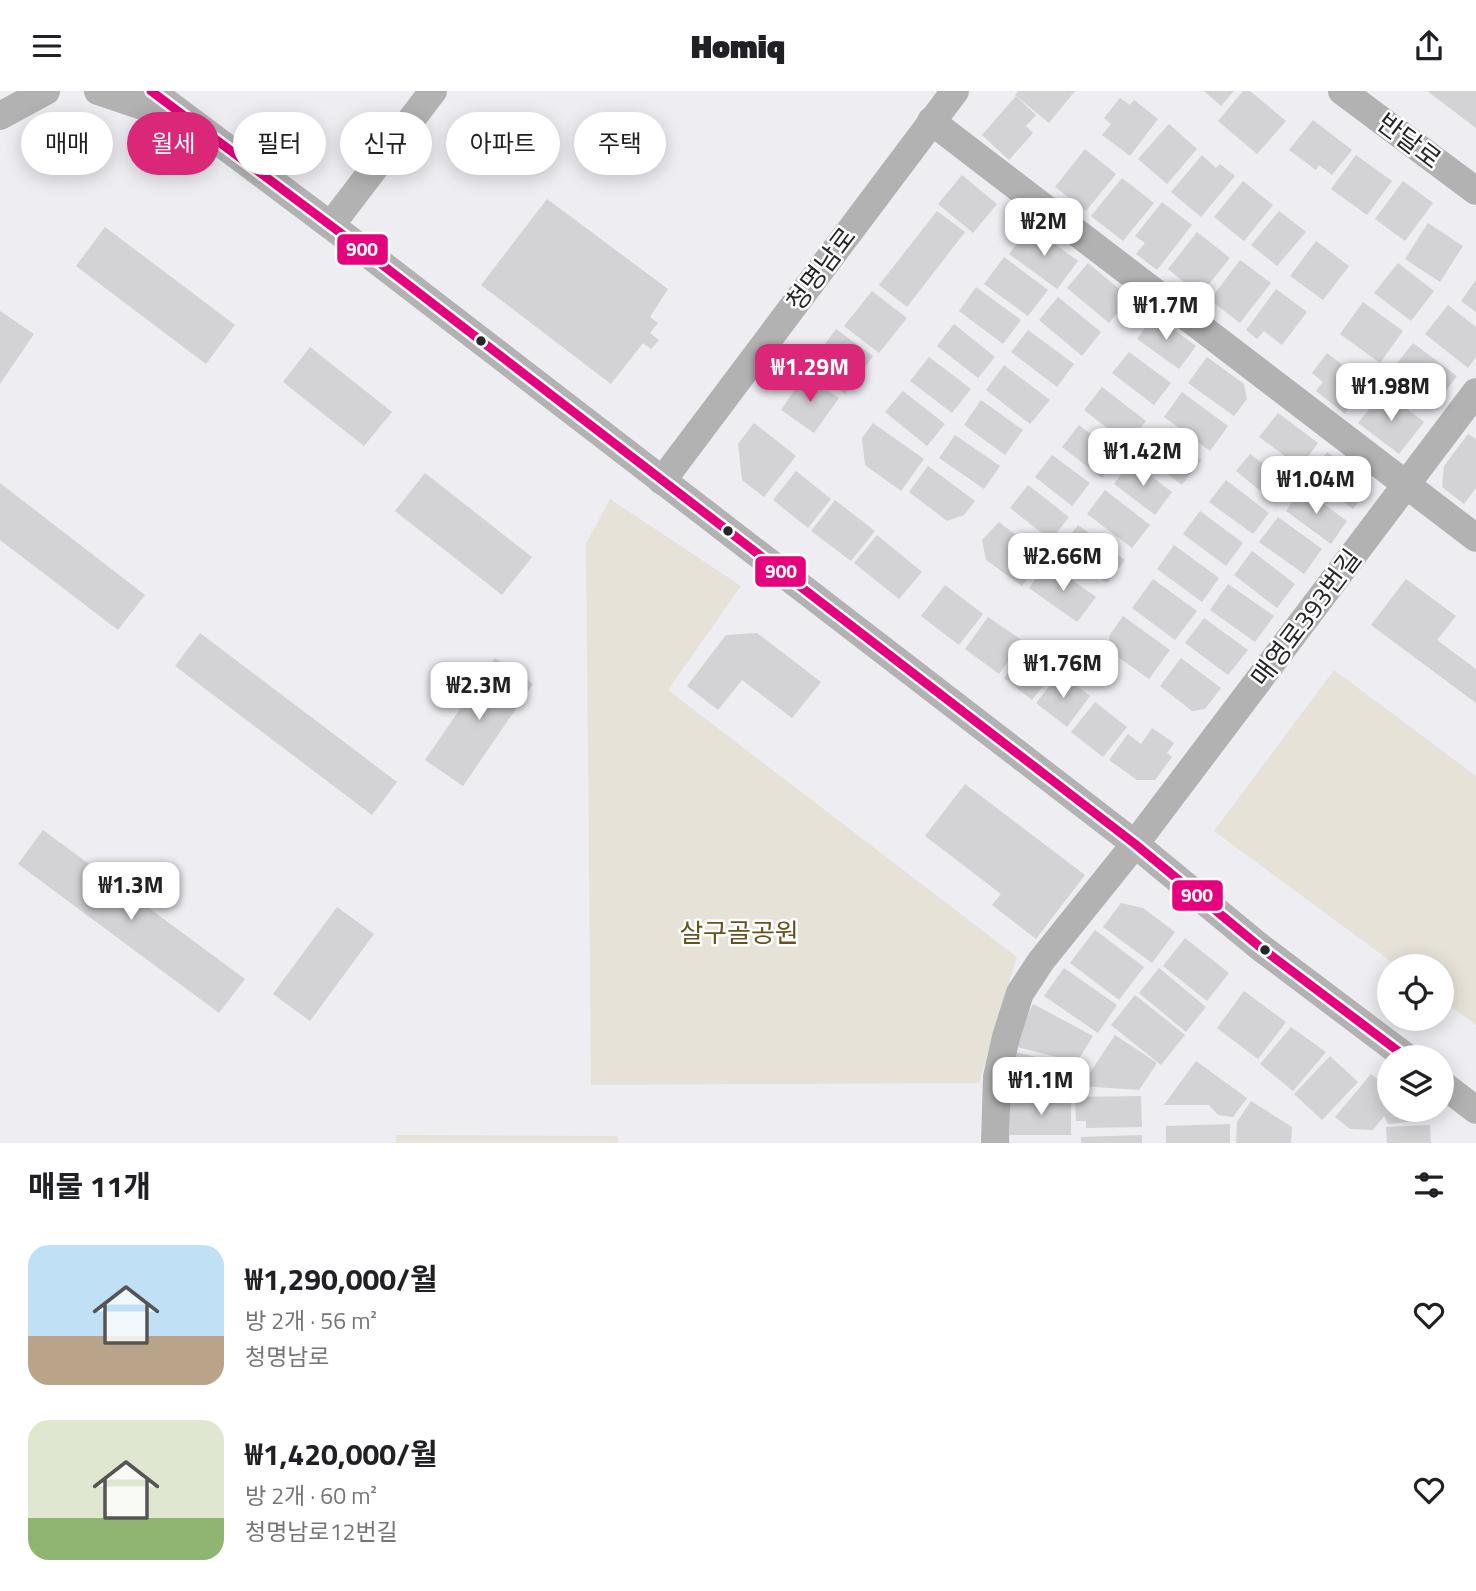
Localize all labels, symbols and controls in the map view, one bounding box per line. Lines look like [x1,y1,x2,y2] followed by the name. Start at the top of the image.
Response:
[691,22,785,70] text: Homiq
[28,27,66,65] icon: menu
[1410,27,1448,65] icon: share
[1369,103,1450,178] street label: 반달로
[21,112,113,175] chip: 매매
[127,112,219,175] chip: 월세
[233,112,326,175] chip: 필터
[340,112,432,175] chip: 신규
[446,112,560,175] chip: 아파트
[574,112,666,175] chip: 주택
[1010,199,1078,258] pin: ₩2M
[1021,203,1067,238] text: ₩2M
[776,219,865,319] street label: 청명남로
[336,233,389,266] line badge: 900
[346,234,378,263] text: 900
[1117,282,1215,342] pin: ₩1.7M
[1134,287,1198,322] text: ₩1.7M
[474,334,488,348] unlabelled marker
[753,345,867,404] pin: ₩1.29M
[771,349,849,384] text: ₩1.29M
[1334,363,1448,423] pin: ₩1.98M
[1352,368,1430,403] text: ₩1.98M
[1086,429,1200,488] pin: ₩1.42M
[1104,433,1182,468] text: ₩1.42M
[1259,457,1373,516] pin: ₩1.04M
[1277,461,1355,496] text: ₩1.04M
[721,524,735,538] unlabelled marker
[1006,533,1120,593] pin: ₩2.66M
[1024,538,1102,573] text: ₩2.66M
[1241,541,1370,695] street label: 매영로393번길
[754,555,807,588] line badge: 900
[765,556,797,585] text: 900
[1006,641,1120,700] pin: ₩1.76M
[1024,645,1102,680] text: ₩1.76M
[430,663,528,722] pin: ₩2.3M
[447,667,511,702] text: ₩2.3M
[82,863,180,922] pin: ₩1.3M
[99,867,163,902] text: ₩1.3M
[1171,879,1224,912] line badge: 900
[1181,880,1213,909] text: 900
[679,913,799,952] park label: 살구골공원
[1258,943,1272,957] unlabelled marker
[1377,954,1454,1122] map controls
[1377,954,1454,1031] button: locate
[1377,1045,1454,1122] button: layers
[992,1058,1090,1117] pin: ₩1.1M
[1009,1062,1073,1097] text: ₩1.1M
[28,1163,151,1209] text: 매물 11개
[1410,1166,1448,1204] icon: filters
[245,1256,438,1302] text: ₩1,290,000/월
[84,1273,168,1357] icon: home
[1410,1296,1448,1334] icon: heart
[245,1303,377,1338] text: 방 2개 · 56 m²
[245,1339,330,1374] text: 청명남로
[245,1431,438,1477] text: ₩1,420,000/월
[84,1448,168,1532] icon: home
[1410,1471,1448,1509] icon: heart
[245,1478,377,1513] text: 방 2개 · 60 m²
[245,1514,398,1549] text: 청명남로12번길

